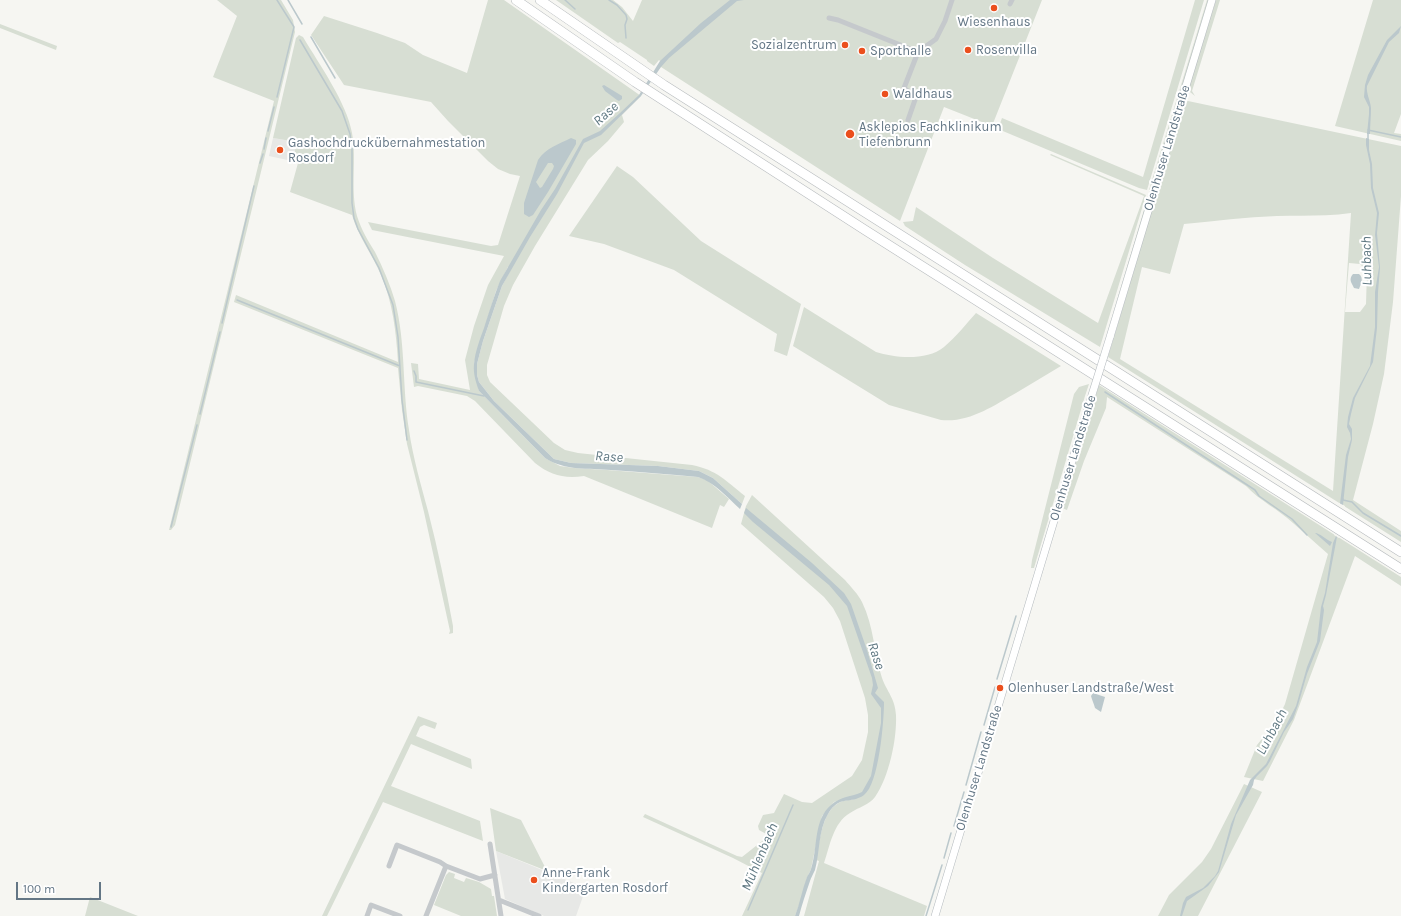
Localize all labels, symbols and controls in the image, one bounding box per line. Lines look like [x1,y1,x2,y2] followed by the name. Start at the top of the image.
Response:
[989,3,999,13] marker: Wiesenhaus
[957,14,1031,30] place label: Wiesenhaus
[751,37,837,53] place label: Sozialzentrum
[840,40,850,50] marker: Sozialzentrum
[976,42,1037,58] place label: Rosenvilla
[870,43,931,59] place label: Sporthalle
[963,45,973,55] marker: Rosenvilla
[857,46,867,56] marker: Sporthalle
[1140,83,1194,213] street label: Olenhuser Landstraße
[893,86,952,102] place label: Waldhaus
[880,89,890,99] marker: Waldhaus
[590,98,622,130] water label: Rase
[859,119,1002,150] place label: Asklepios Fachklinikum Tiefenbrunn
[844,128,856,140] marker: Asklepios Fachklinikum Tiefenbrunn
[288,135,485,166] place label: Gashochdruckübernahmestation Rosdorf
[275,145,285,155] marker: Gashochdruckübernahmestation Rosdorf
[1358,236,1376,286] water label: Luhbach
[1046,393,1100,523] street label: Olenhuser Landstraße
[595,448,623,466] water label: Rase
[864,640,888,672] water label: Rase
[1008,680,1174,696] place label: Olenhuser Landstraße/West
[995,683,1005,693] marker: Olenhuser Landstraße/West
[952,703,1006,833] street label: Olenhuser Landstraße
[1253,706,1291,758] water label: Luhbach
[738,821,782,893] water label: Mühlenbach
[542,865,668,896] place label: Anne-Frank Kindergarten Rosdorf
[18,874,103,900] scale bar
[529,875,539,885] marker: Anne-Frank Kindergarten Rosdorf
[23,882,55,896] text: 100 m

